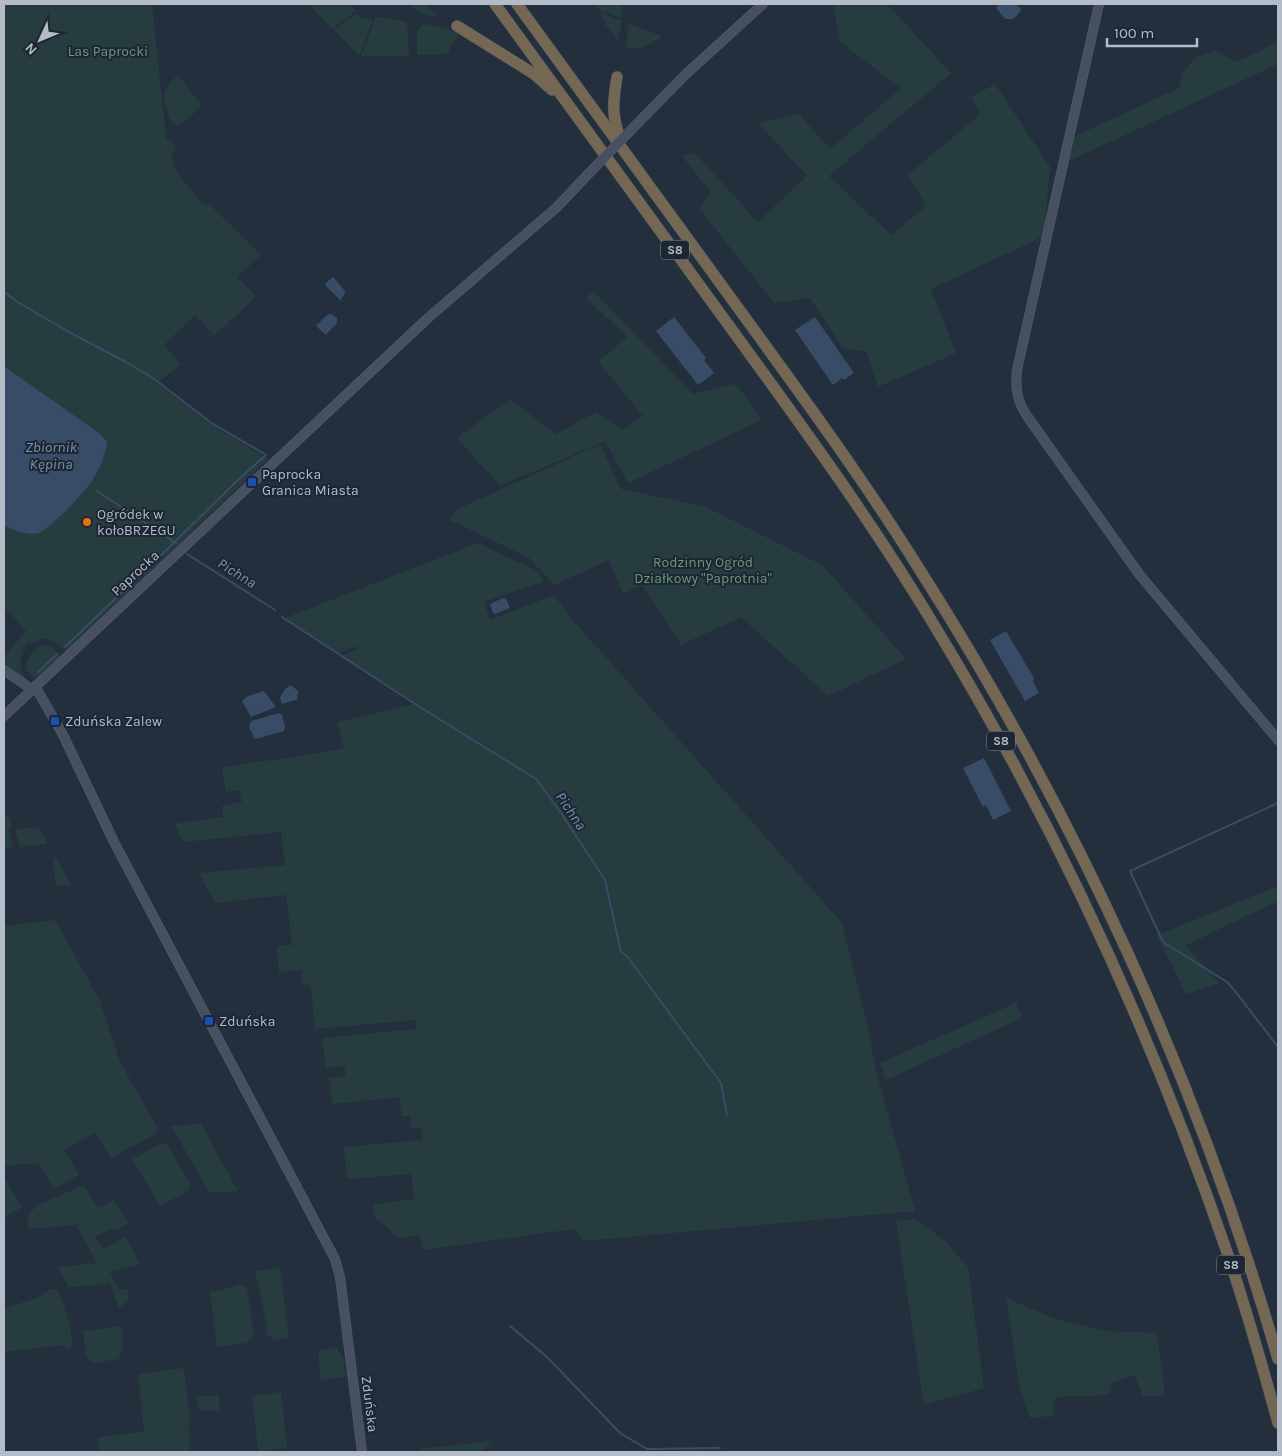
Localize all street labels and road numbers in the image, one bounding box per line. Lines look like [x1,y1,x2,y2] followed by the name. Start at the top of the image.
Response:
[661,240,689,260] road number: S8
[108,547,163,600] street label: Paprocka
[987,731,1015,750] road number: S8
[1217,1256,1245,1274] road number: S8
[358,1375,381,1433] street label: Zduńska

